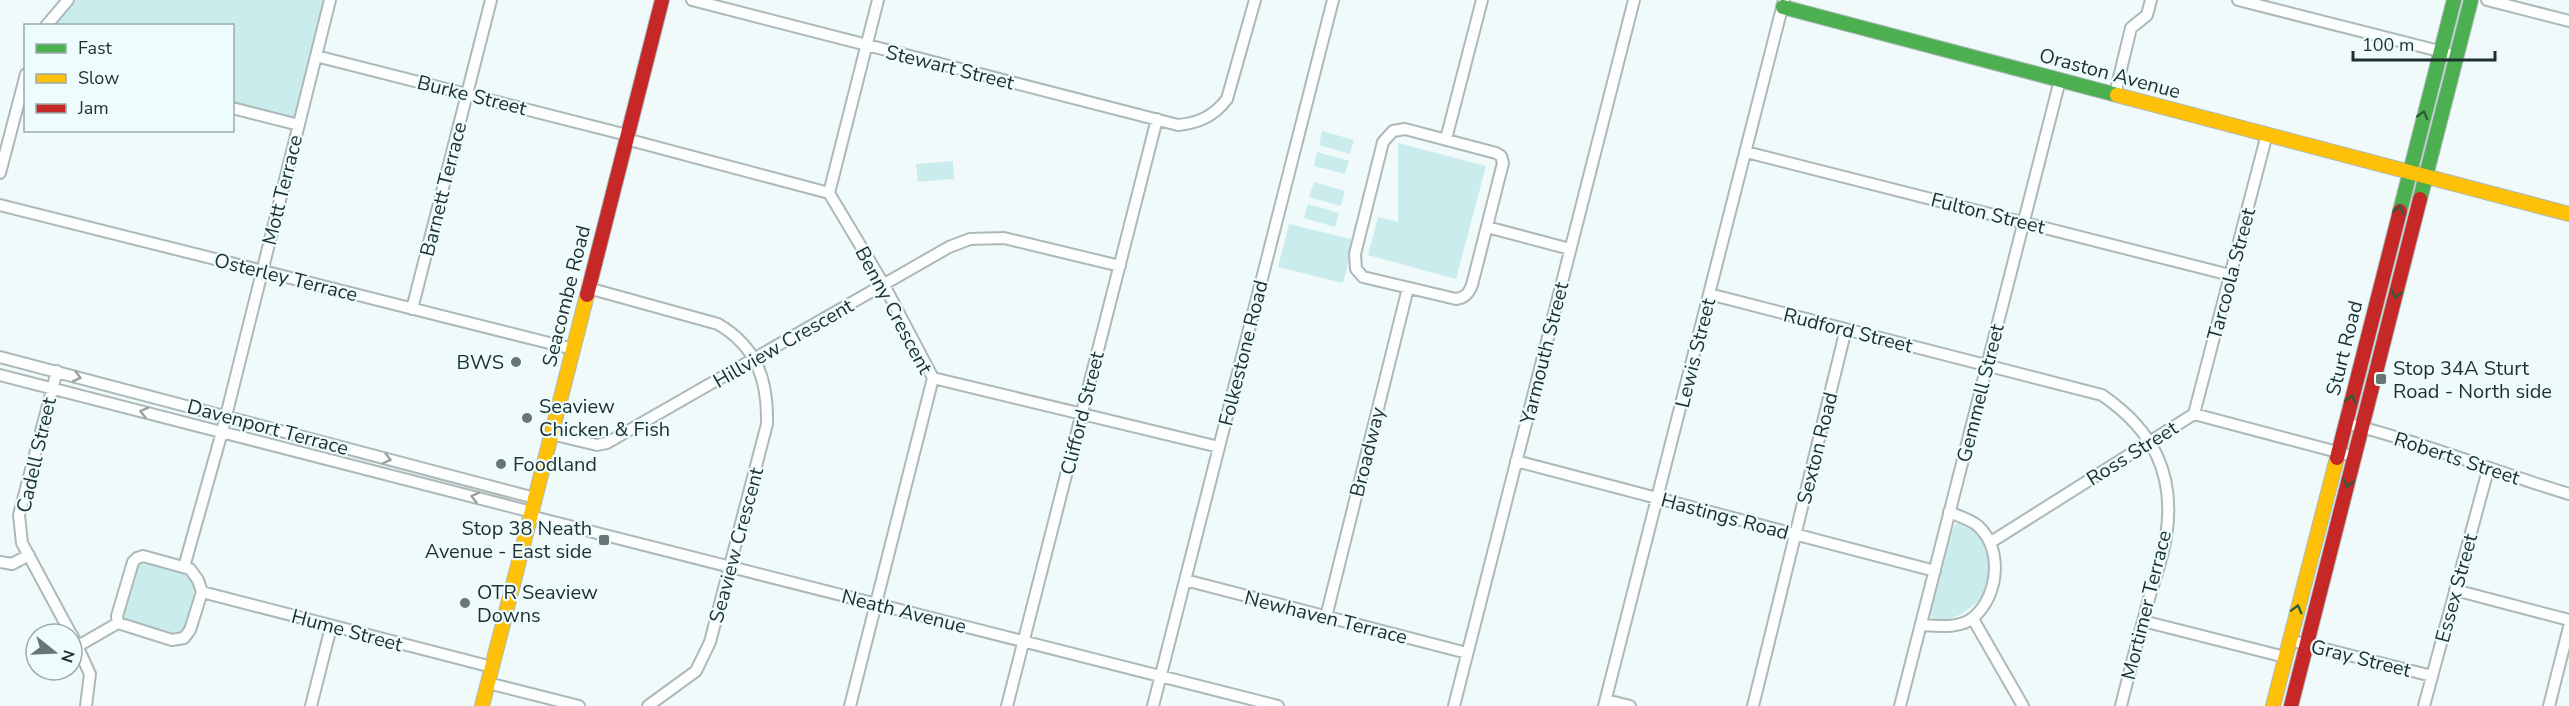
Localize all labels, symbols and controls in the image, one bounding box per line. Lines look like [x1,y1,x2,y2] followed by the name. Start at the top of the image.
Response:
[24,24,234,132] legend
[2353,24,2496,62] scale bar
[2362,33,2414,57] text: 100 m
[78,36,113,60] text: Fast
[883,39,1018,97] street label: Stewart Street
[2036,42,2183,105] street label: Oraston Avenue
[78,66,119,90] text: Slow
[414,69,530,122] street label: Burke Street
[77,96,109,120] text: Jam
[2416,110,2429,120] one-way arrow
[414,119,473,259] street label: Barnett Terrace
[256,132,309,248] street label: Mott Terrace
[1928,186,2049,241] street label: Fulton Street
[2201,204,2262,343] street label: Tarcoola Street
[2391,205,2404,215] one-way arrow
[536,223,597,370] street label: Seacombe Road
[849,242,939,380] street label: Benny Crescent
[211,247,360,308] street label: Osterley Terrace
[1212,277,1275,429] street label: Folkestone Road
[1514,278,1575,428] street label: Yarmouth Street
[2391,289,2404,299] one-way arrow
[708,292,859,395] street label: Hillview Crescent
[1669,295,1722,411] street label: Lewis Street
[2320,298,2369,398] street label: Sturt Road
[1780,301,1916,360] street label: Rudford Street
[1950,320,2011,465] street label: Gemmell Street
[1054,348,1111,478] street label: Clifford Street
[457,349,504,376] place label: BWS
[509,355,523,369] marker: BWS
[2393,355,2552,405] place label: Stop 34A Sturt Road - North side
[71,370,82,382] one-way arrow
[2374,372,2388,386] marker: Stop 34A Sturt Road - North side
[1791,389,1844,507] street label: Sexton Road
[184,393,351,462] street label: Davenport Terrace
[539,393,670,443] place label: Seaview Chicken & Fish
[10,394,63,515] street label: Cadell Street
[2343,394,2356,404] one-way arrow
[1343,404,1392,500] street label: Broadway
[139,407,149,419] one-way arrow
[520,411,534,425] marker: Seaview Chicken & Fish
[2081,414,2184,492] street label: Ross Street
[2391,425,2524,492] street label: Roberts Street
[382,451,392,464] one-way arrow
[513,451,597,478] place label: Foodland
[494,457,508,471] marker: Foodland
[703,464,770,626] street label: Seaview Crescent
[2342,477,2355,487] one-way arrow
[1658,486,1792,547] street label: Hastings Road
[470,492,481,504] one-way arrow
[425,515,592,565] place label: Stop 38 Neath Avenue - East side
[2115,527,2178,683] street label: Mortimer Terrace
[2429,530,2484,645] street label: Essex Street
[597,533,611,547] marker: Stop 38 Neath Avenue - East side
[477,579,598,629] place label: OTR Seaview Downs
[839,583,969,640] street label: Neath Avenue
[1242,584,1410,651] street label: Newhaven Terrace
[458,596,472,610] marker: OTR Seaview Downs
[288,603,406,659] street label: Hume Street
[2290,604,2303,614] one-way arrow
[24,622,84,682] north arrow
[2308,633,2415,684] street label: Gray Street
[55,647,80,665] text: N

